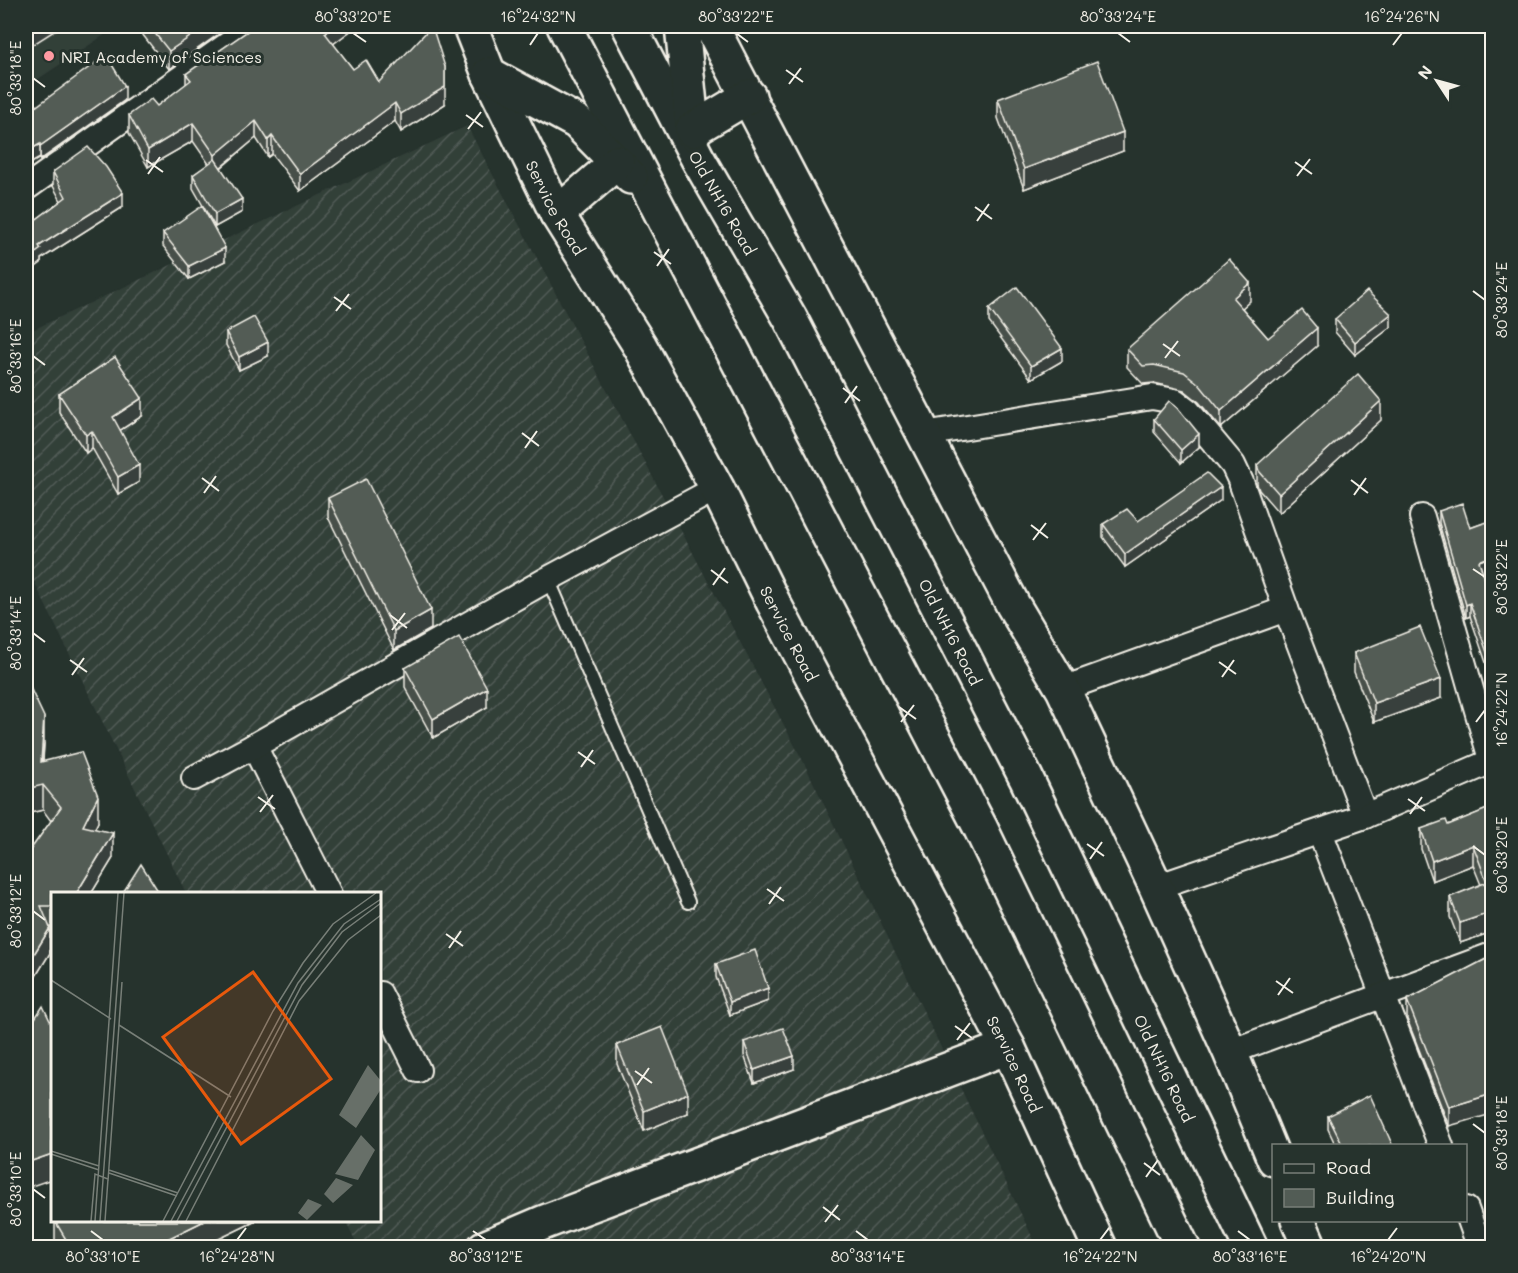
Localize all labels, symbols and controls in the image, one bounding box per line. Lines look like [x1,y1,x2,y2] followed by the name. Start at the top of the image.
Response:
[315,6,392,26] text: 80°33'20"E
[500,6,576,26] text: 16°24'32"N
[698,6,774,26] text: 80°33'22"E
[1080,6,1156,26] text: 80°33'24"E
[1364,6,1440,26] text: 16°24'26"N
[5,40,25,115] text: 80°33'18"E
[61,46,262,67] place label: NRI Academy of Sciences
[42,49,56,63] marker: NRI Academy of Sciences
[1407,51,1467,111] north arrow
[1412,61,1437,83] text: N
[685,147,762,258] street label: Old NH16 Road
[522,157,590,259] street label: Service Road
[1491,262,1511,338] text: 80°33'24"E
[5,318,25,393] text: 80°33'16"E
[1491,539,1511,615] text: 80°33'22"E
[915,575,987,688] street label: Old NH16 Road
[756,582,823,684] street label: Service Road
[5,595,25,670] text: 80°33'14"E
[1491,672,1511,748] text: 16°24'22"N
[1491,816,1511,893] text: 80°33'20"E
[5,874,25,948] text: 80°33'12"E
[51,892,381,1222] inset map
[1130,1011,1200,1125] street label: Old NH16 Road
[983,1012,1047,1115] street label: Service Road
[1491,1095,1511,1170] text: 80°33'18"E
[1272,1144,1467,1222] legend
[5,1151,25,1226] text: 80°33'10"E
[1326,1155,1371,1179] text: Road
[1326,1185,1394,1209] text: Building
[66,1246,141,1266] text: 80°33'10"E
[199,1246,275,1266] text: 16°24'28"N
[449,1246,523,1266] text: 80°33'12"E
[831,1246,906,1266] text: 80°33'14"E
[1062,1246,1138,1266] text: 16°24'22"N
[1213,1246,1288,1266] text: 80°33'16"E
[1350,1246,1426,1266] text: 16°24'20"N

